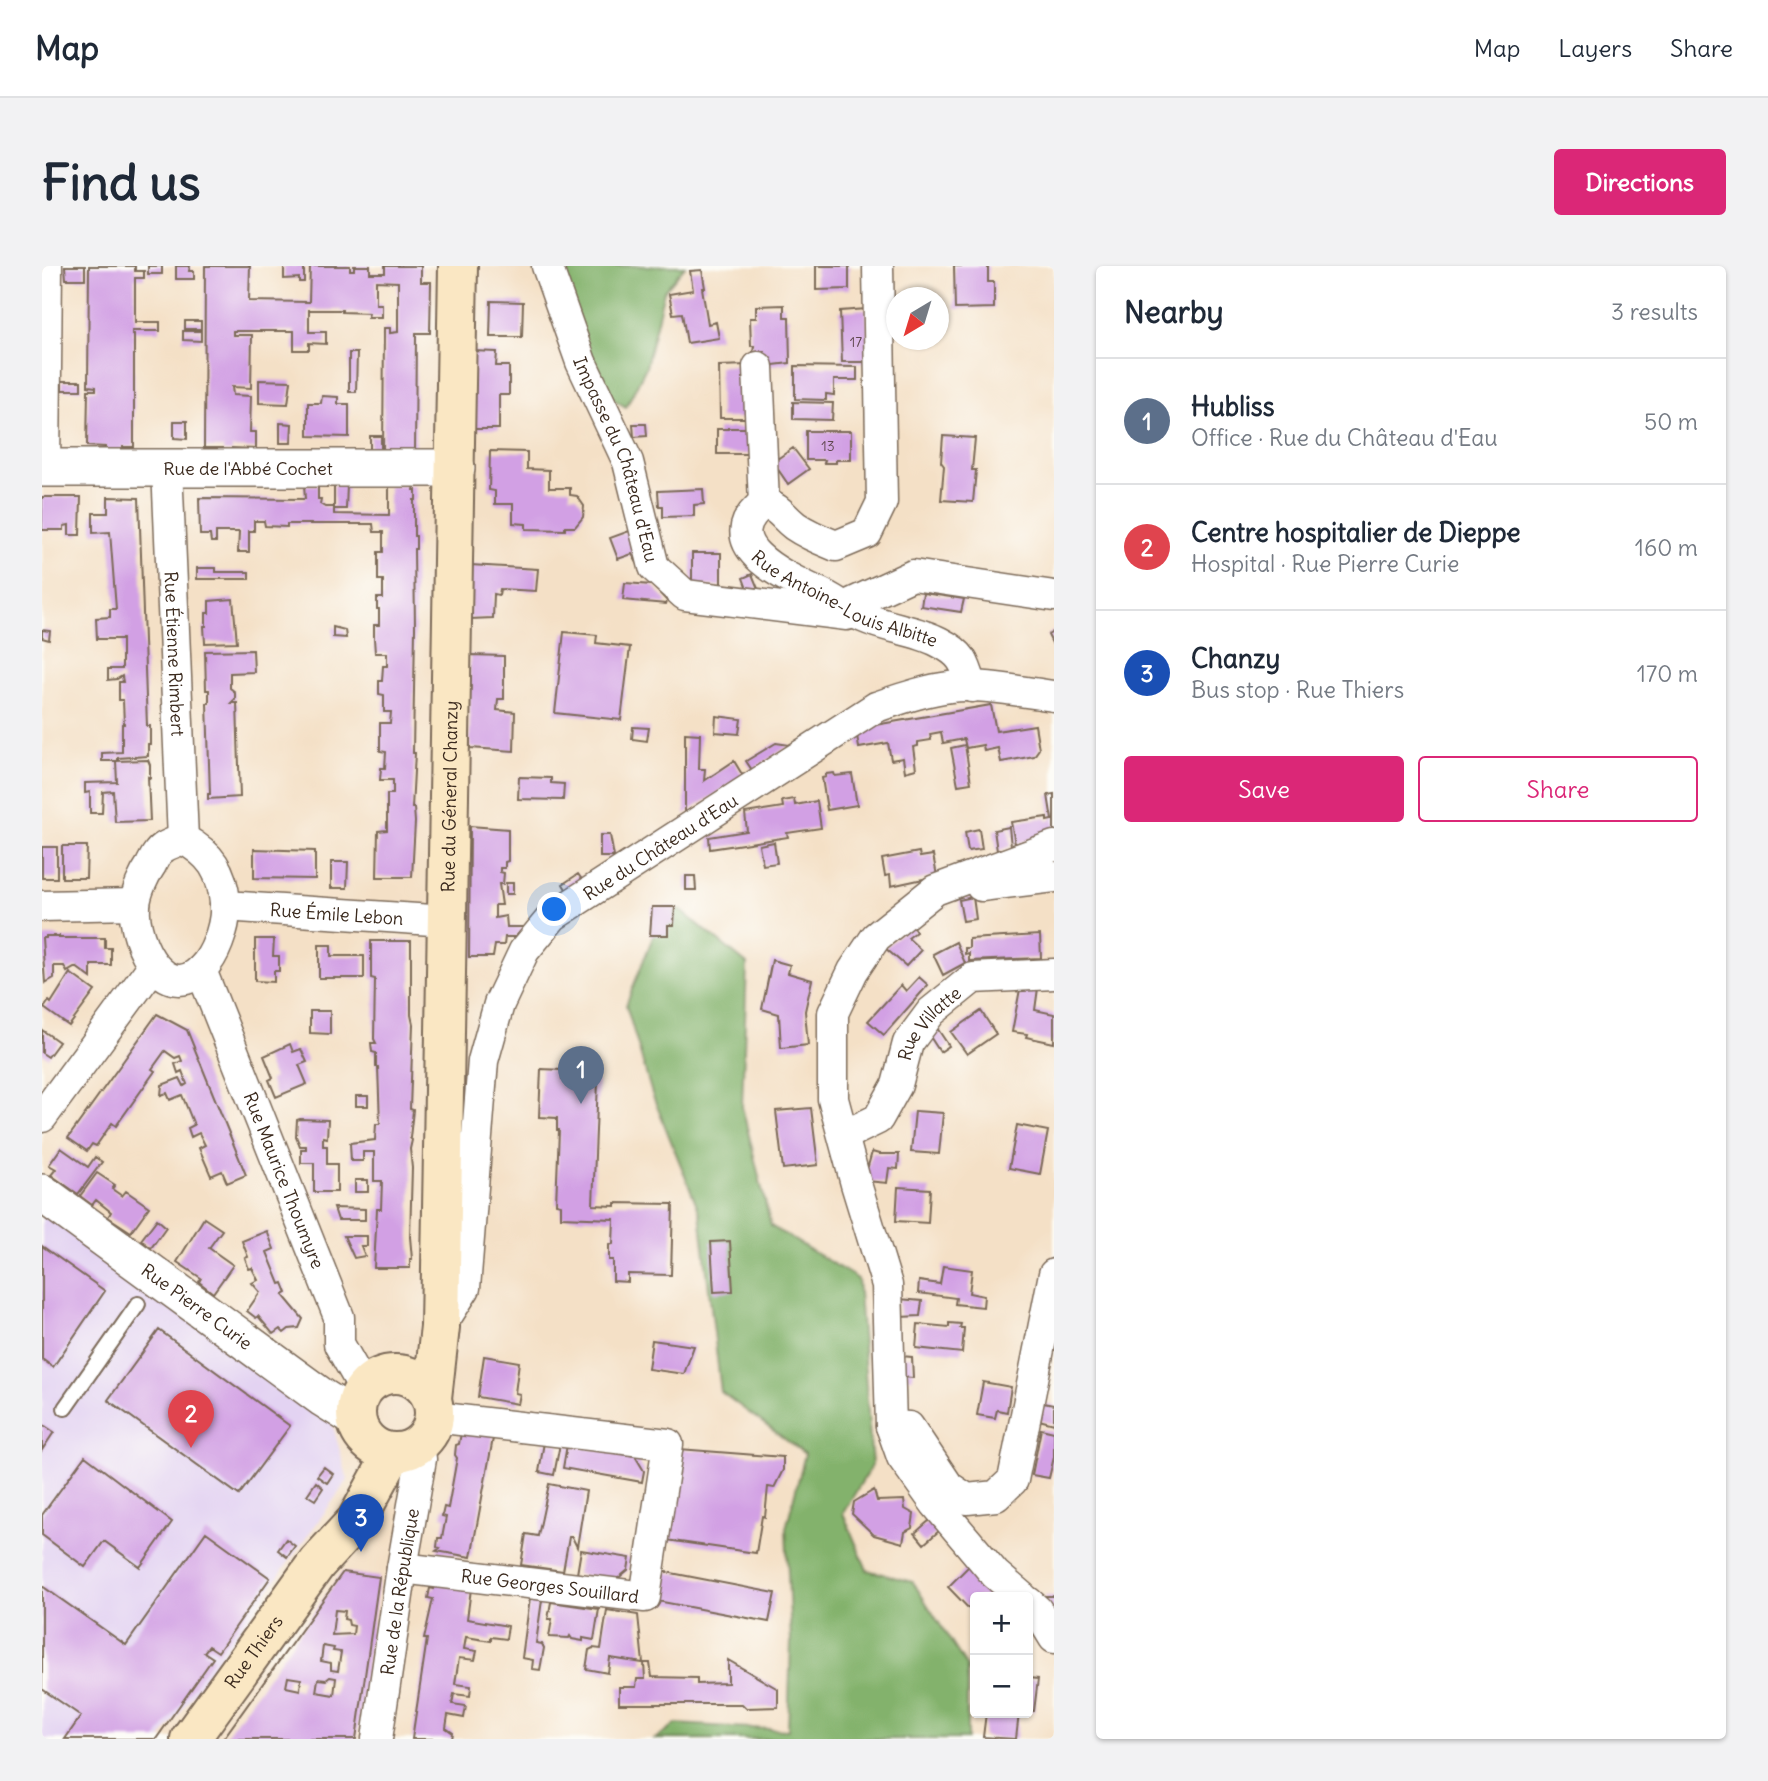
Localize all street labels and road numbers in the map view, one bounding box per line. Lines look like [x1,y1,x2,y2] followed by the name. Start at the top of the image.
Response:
[569,354,664,564] street label: Impasse du Château d'Eau
[163,457,333,480] street label: Rue de l'Abbé Cochet
[747,545,941,651] street label: Rue Antoine-Louis Albitte
[160,571,190,737] street label: Rue Étienne Rimbert
[436,701,462,893] street label: Rue du Géneral Chanzy
[579,788,742,905] street label: Rue du Château d'Eau
[269,898,404,930] street label: Rue Émile Lebon
[892,981,965,1063] street label: Rue Villatte
[239,1088,330,1272] street label: Rue Maurice Thoumyre
[137,1258,257,1354] street label: Rue Pierre Curie
[375,1506,424,1677] street label: Rue de la République
[460,1564,641,1608] street label: Rue Georges Souillard
[219,1610,287,1693] street label: Rue Thiers

